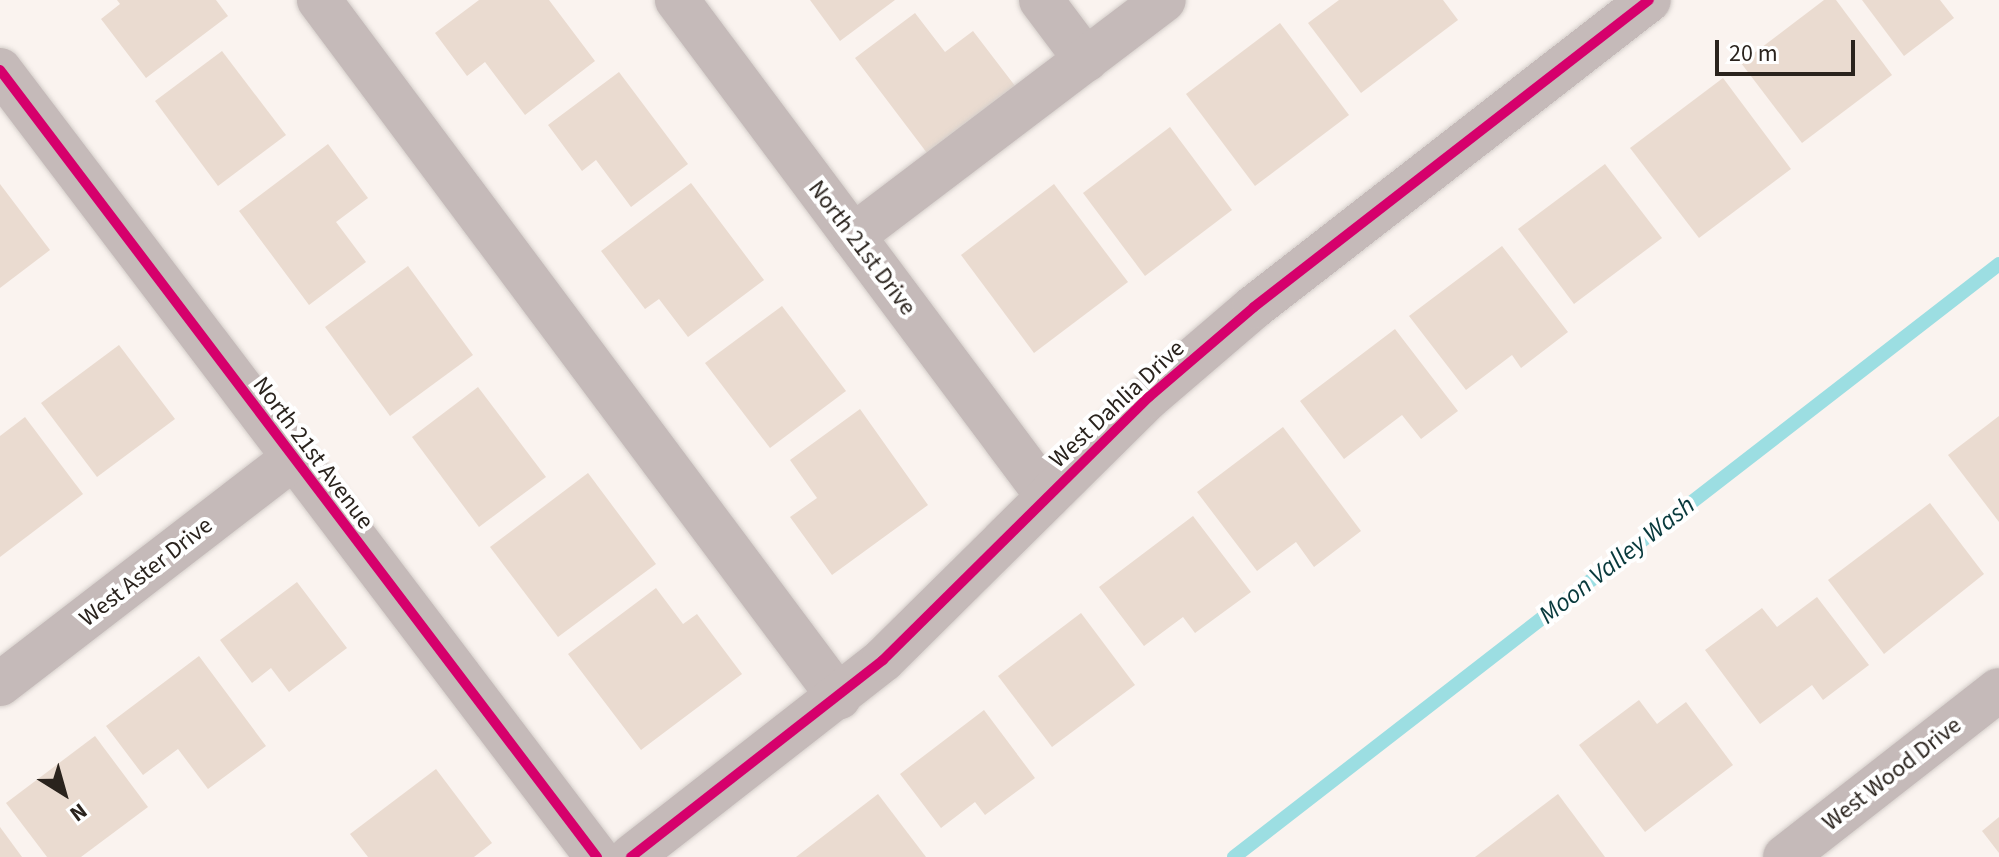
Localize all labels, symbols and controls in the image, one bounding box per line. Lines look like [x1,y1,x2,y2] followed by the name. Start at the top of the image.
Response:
[1719,24,1859,74] scale bar
[1729,36,1778,71] text: 20 m
[802,175,922,321] street label: North 21st Drive
[1044,334,1190,474] street label: West Dahlia Drive
[246,371,380,535] street label: North 21st Avenue
[1533,489,1701,631] water label: Moon Valley Wash
[74,511,218,633] street label: West Aster Drive
[1817,711,1967,837] street label: West Wood Drive
[24,753,104,833] north arrow
[63,795,94,829] text: N

